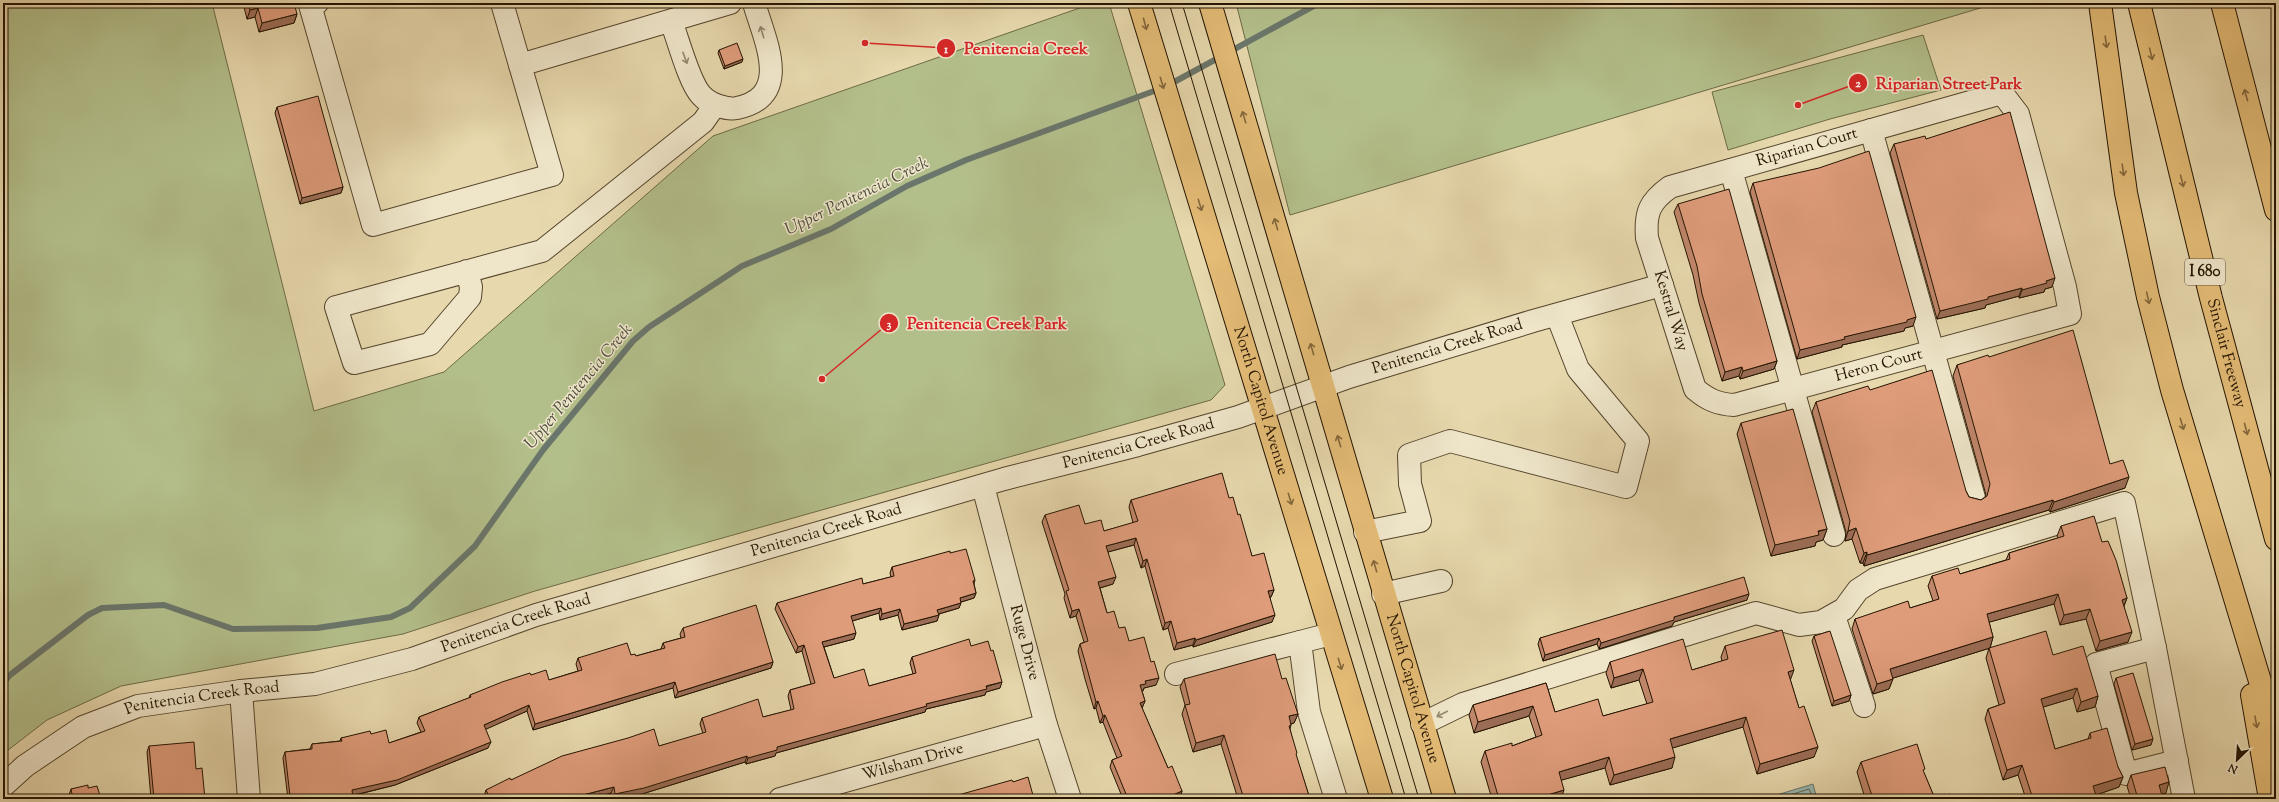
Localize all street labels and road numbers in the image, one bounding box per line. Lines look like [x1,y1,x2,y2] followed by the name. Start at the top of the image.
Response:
[1754,122,1861,173] street label: Riparian Court
[2185,259,2225,285] road number: I 680
[1647,268,1693,354] street label: Kestral Way
[2200,296,2252,411] street label: Sinclair Freeway
[1369,313,1526,381] street label: Penitencia Creek Road
[1227,324,1294,478] street label: North Capitol Avenue
[1833,343,1926,389] street label: Heron Court
[1060,413,1217,475] street label: Penitencia Creek Road
[748,498,905,563] street label: Penitencia Creek Road
[438,588,593,659] street label: Penitencia Creek Road
[1003,602,1045,683] street label: Ruge Drive
[1380,611,1445,766] street label: North Capitol Avenue
[121,676,280,722] street label: Penitencia Creek Road
[860,737,966,787] street label: Wilsham Drive

